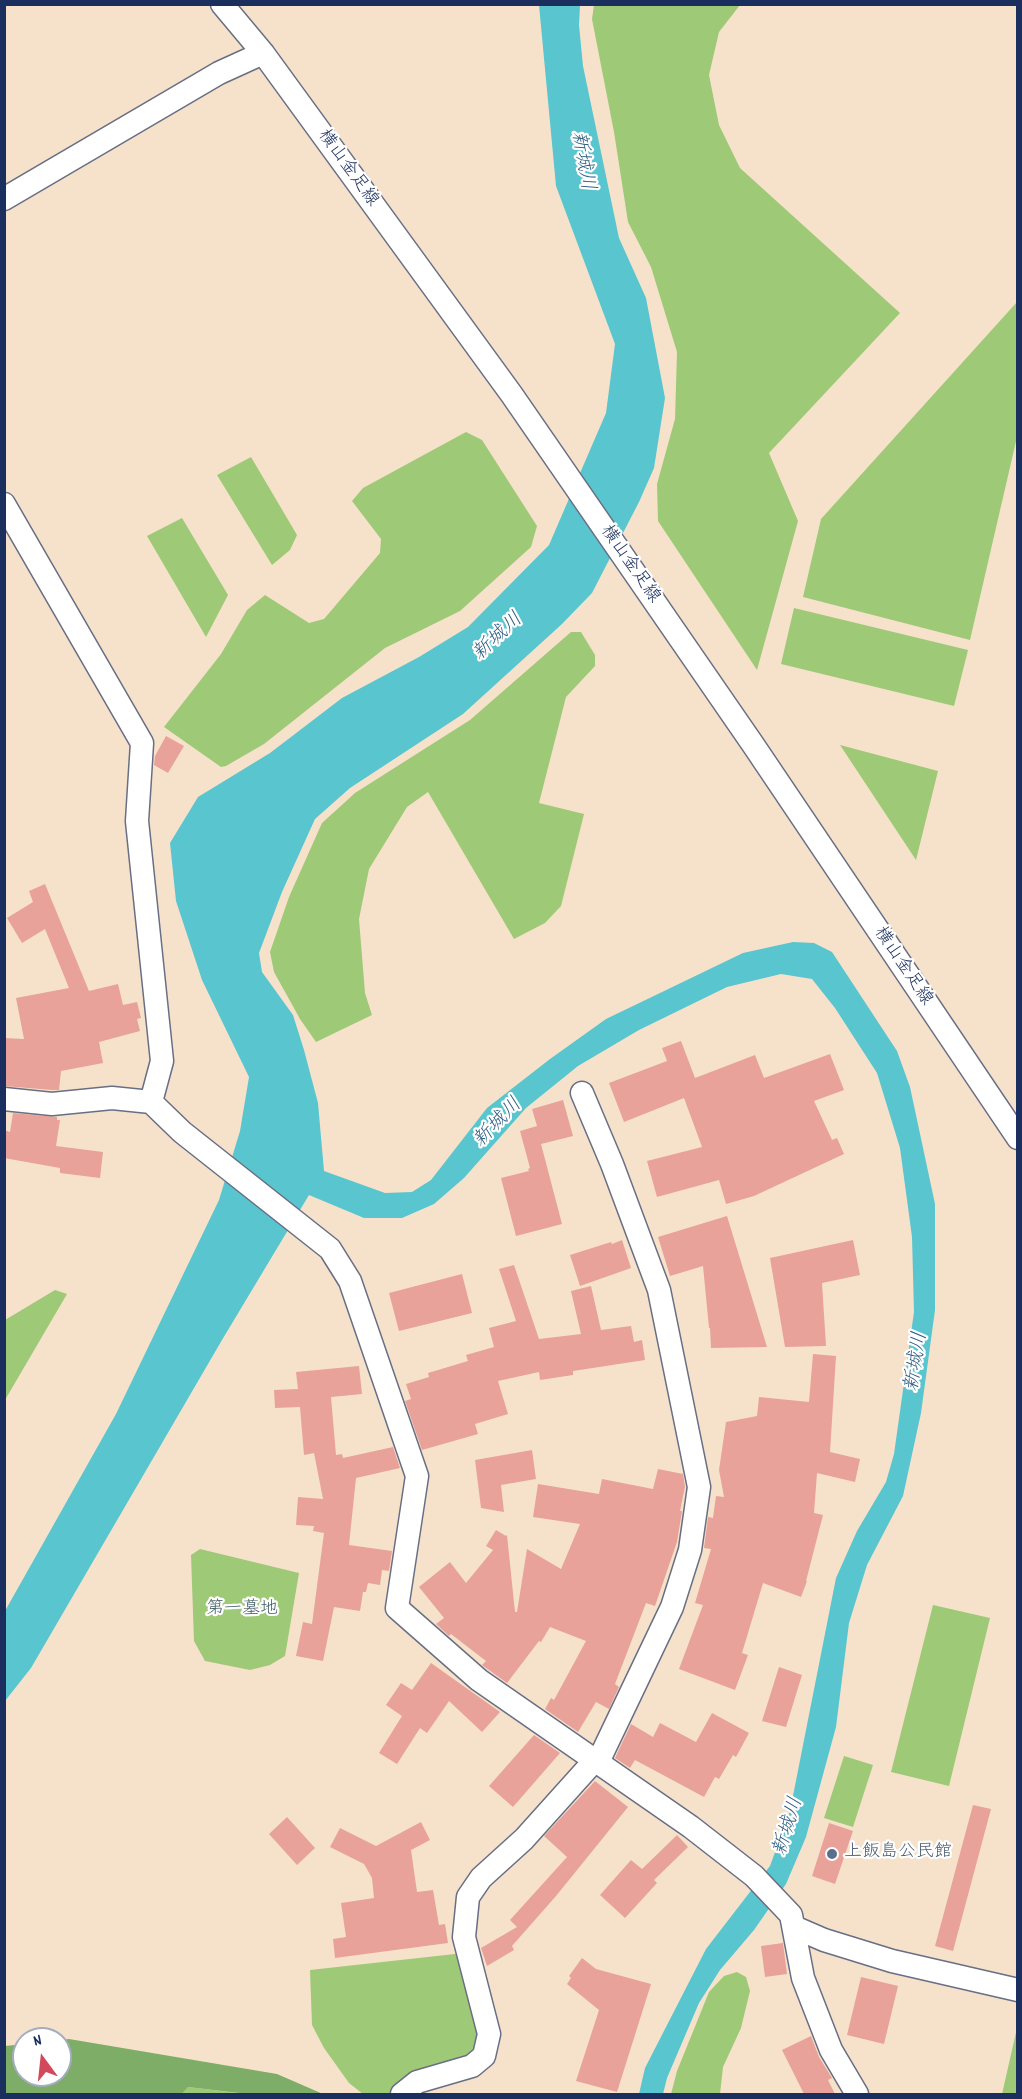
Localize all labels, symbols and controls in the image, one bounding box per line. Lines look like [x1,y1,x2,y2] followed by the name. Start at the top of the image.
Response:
[312,126,382,212] street label: 横山金足線
[564,129,598,193] water label: 新城川
[594,522,664,608] street label: 横山金足線
[469,609,529,667] water label: 新城川
[868,924,936,1010] street label: 横山金足線
[470,1094,528,1154] water label: 新城川
[901,1330,935,1394] water label: 新城川
[206,1600,278,1622] park label: 第一墓地
[770,1795,810,1859] water label: 新城川
[844,1843,952,1865] place label: 上飯島公民館
[825,1847,839,1861] marker: 上飯島公民館
[12,2027,72,2087] north arrow
[31,2029,45,2053] text: N

